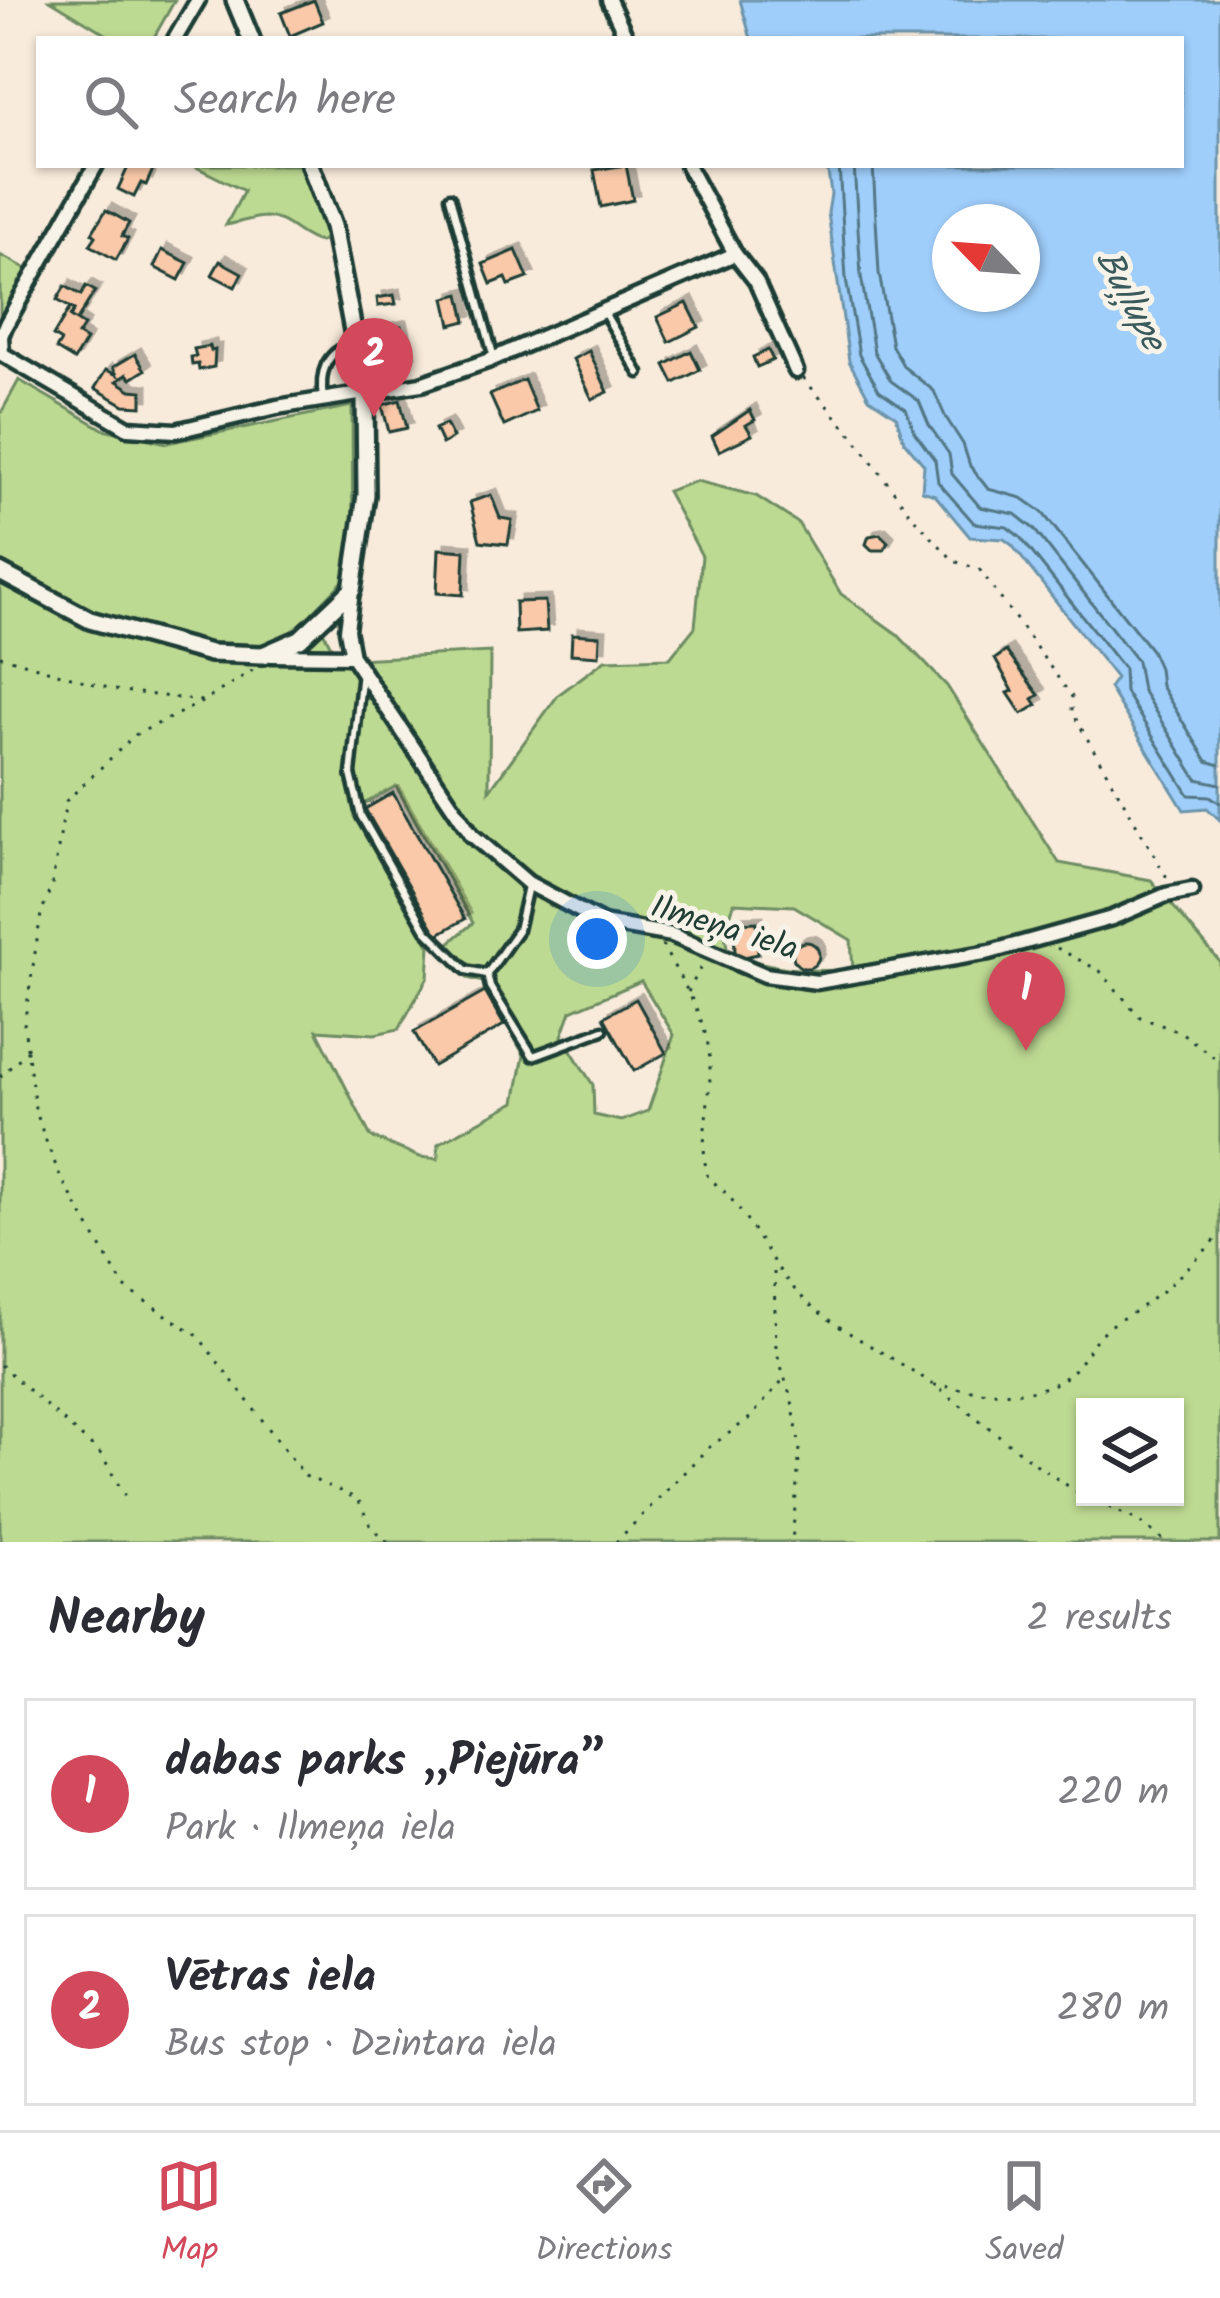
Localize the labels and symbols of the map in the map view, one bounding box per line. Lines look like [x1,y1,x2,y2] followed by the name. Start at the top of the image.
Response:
[932,204,1040,312] north arrow
[1078,240,1181,365] water label: Buļļupe
[335,318,413,417] pin: 2
[644,882,804,977] street label: Ilmeņa iela
[567,909,627,969] your location
[987,952,1065,1051] pin: 1

